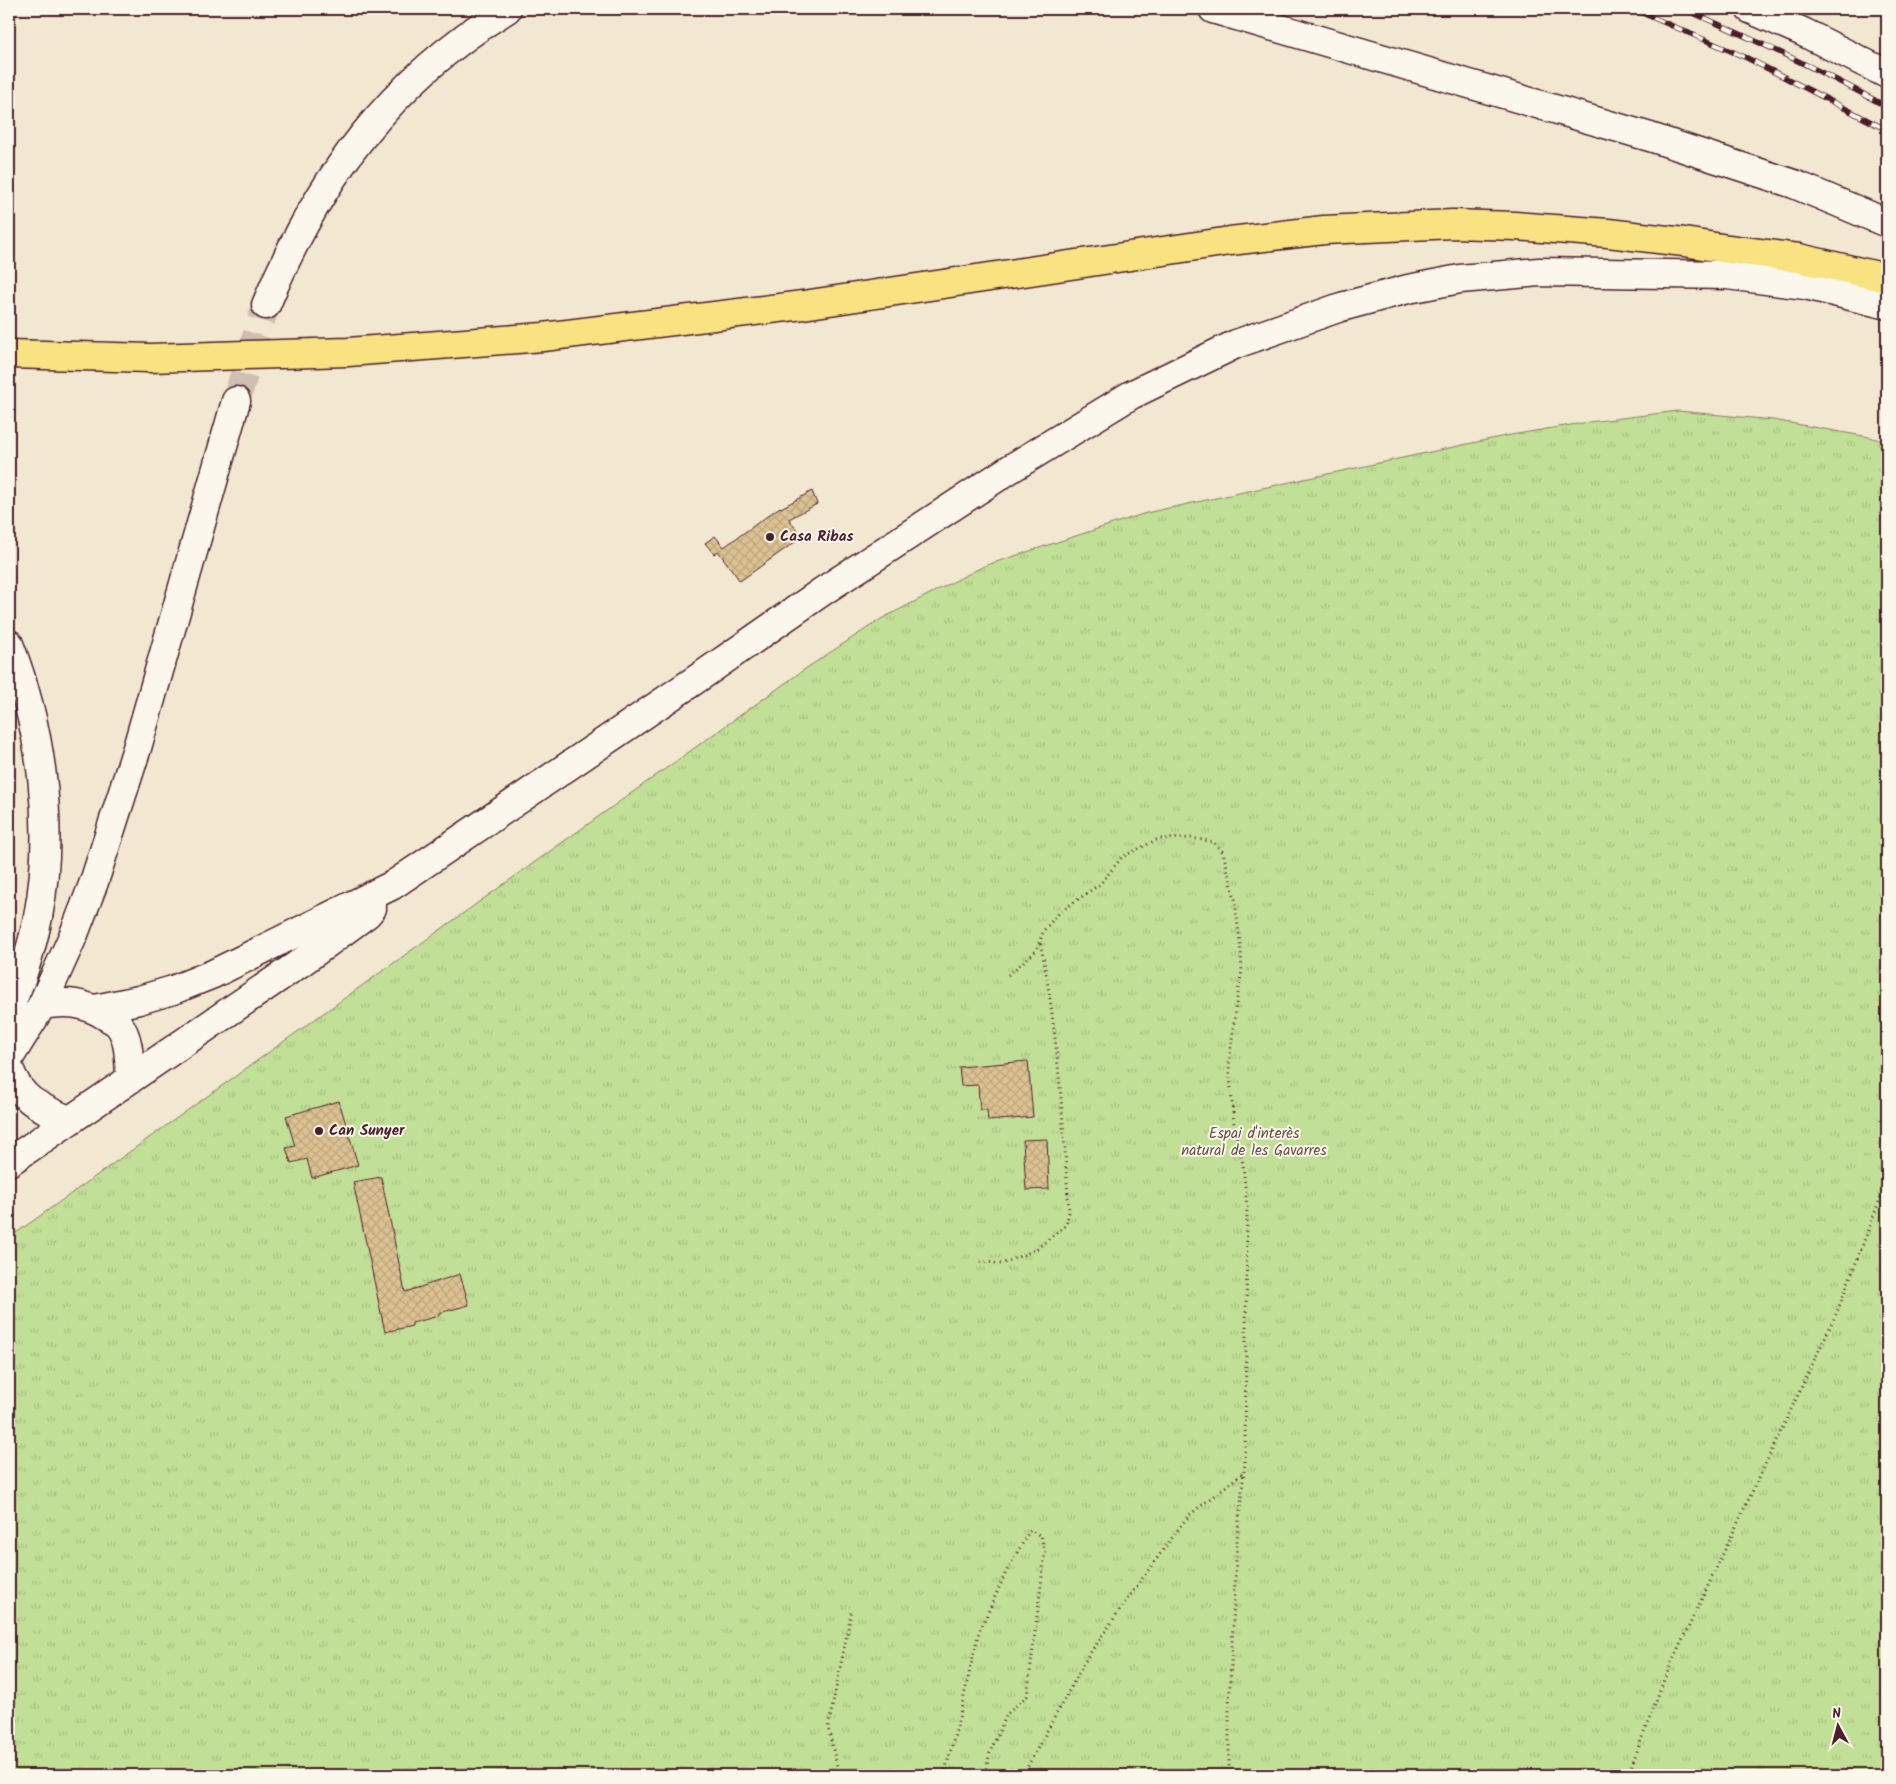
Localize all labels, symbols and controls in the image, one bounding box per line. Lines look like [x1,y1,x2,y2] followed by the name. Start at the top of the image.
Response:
[780,525,853,549] place label: Casa Ribas
[764,531,776,543] marker: Casa Ribas
[329,1119,405,1143] place label: Can Sunyer
[1181,1122,1327,1163] park label: Espai d'interès natural de les Gavarres
[313,1125,325,1137] marker: Can Sunyer
[1814,1702,1864,1752] north arrow
[1831,1703,1842,1726] text: N

